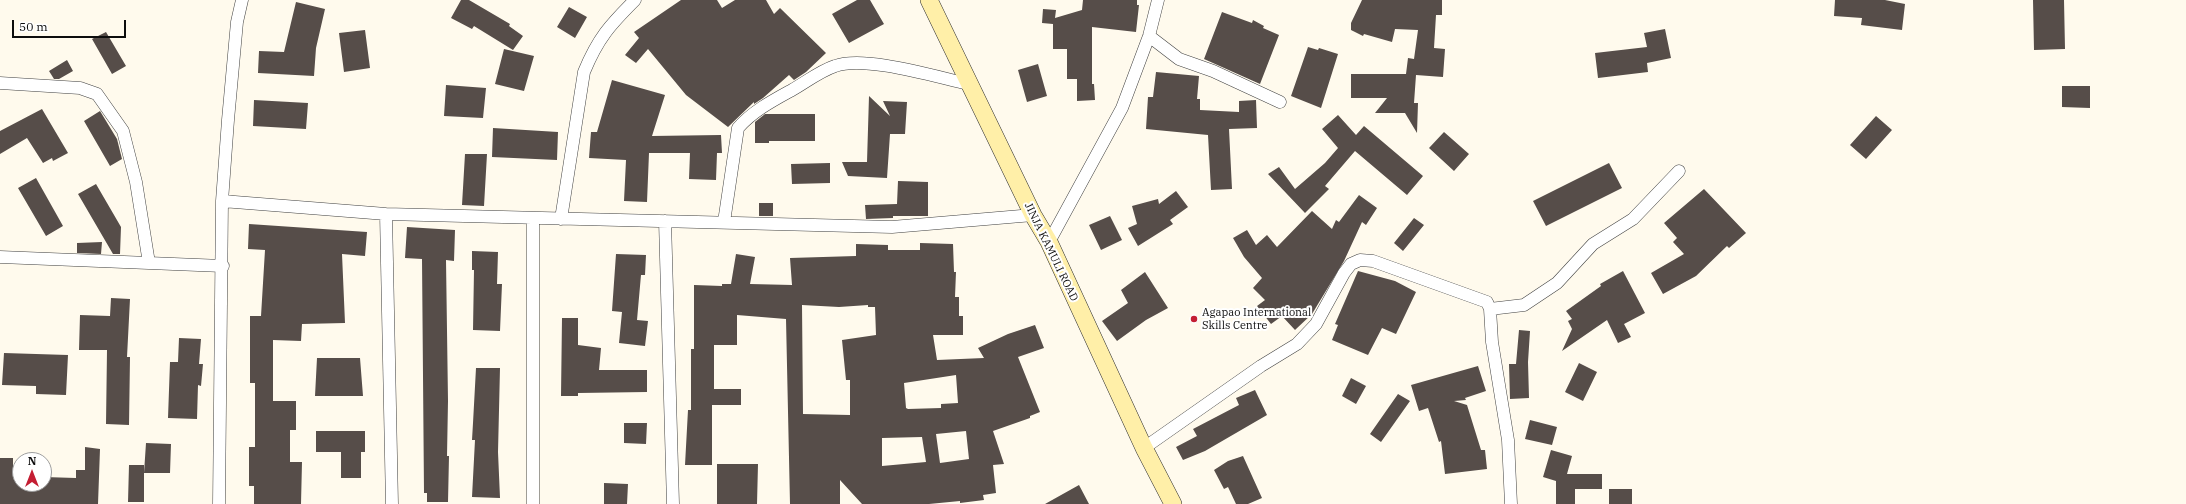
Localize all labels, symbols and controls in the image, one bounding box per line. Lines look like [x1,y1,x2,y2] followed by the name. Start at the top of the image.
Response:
[14,12,128,38] scale bar
[19,19,48,34] text: 50 m
[1021,200,1081,304] street label: JINJA KAMULI ROAD
[1202,306,1311,332] place label: Agapao International Skills Centre
[1189,314,1199,324] marker: Agapao International Skills Centre
[12,452,52,492] north arrow
[28,454,36,468] text: N

